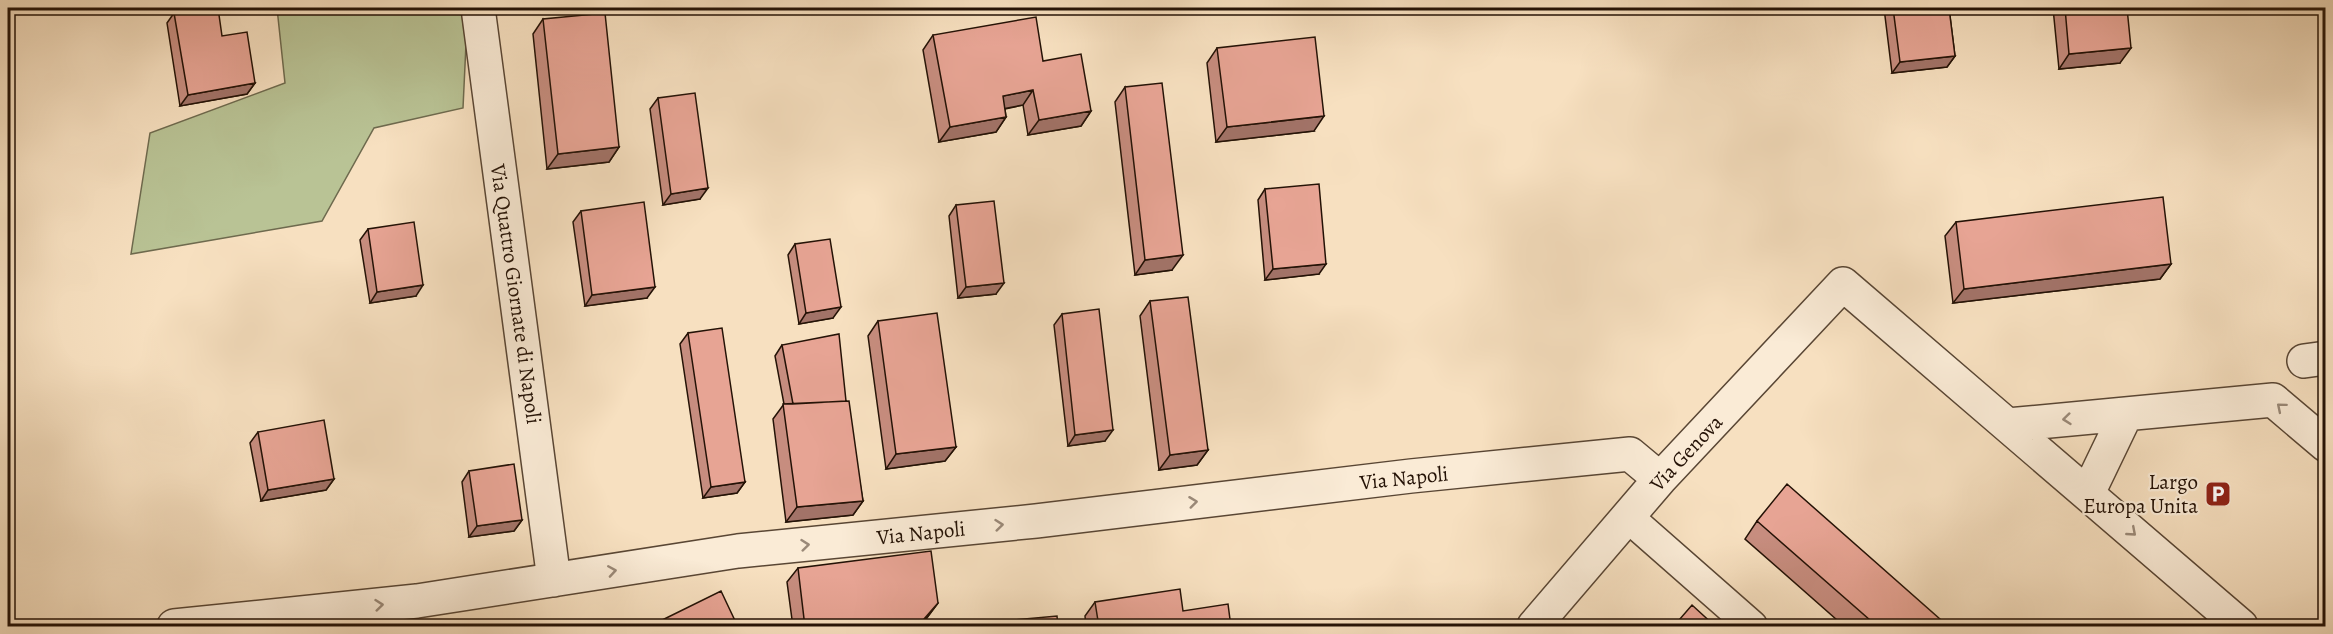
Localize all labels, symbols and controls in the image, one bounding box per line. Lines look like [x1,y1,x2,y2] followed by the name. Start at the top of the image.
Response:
[484,161,548,426] street label: Via Quattro Giornate di Napoli
[2277,404,2288,415] one-way arrow
[1643,408,1729,498] street label: Via Genova
[2063,412,2072,425] one-way arrow
[1357,459,1450,497] street label: Via Napoli
[2083,468,2198,520] place label: Largo Europa Unita
[2203,479,2233,509] parking icon: Largo Europa Unita
[1188,497,1198,509] one-way arrow
[874,514,967,552] street label: Via Napoli
[995,519,1004,532] one-way arrow
[2125,524,2136,535] one-way arrow
[801,539,810,552] one-way arrow
[607,565,617,578] one-way arrow
[374,600,383,612] one-way arrow

